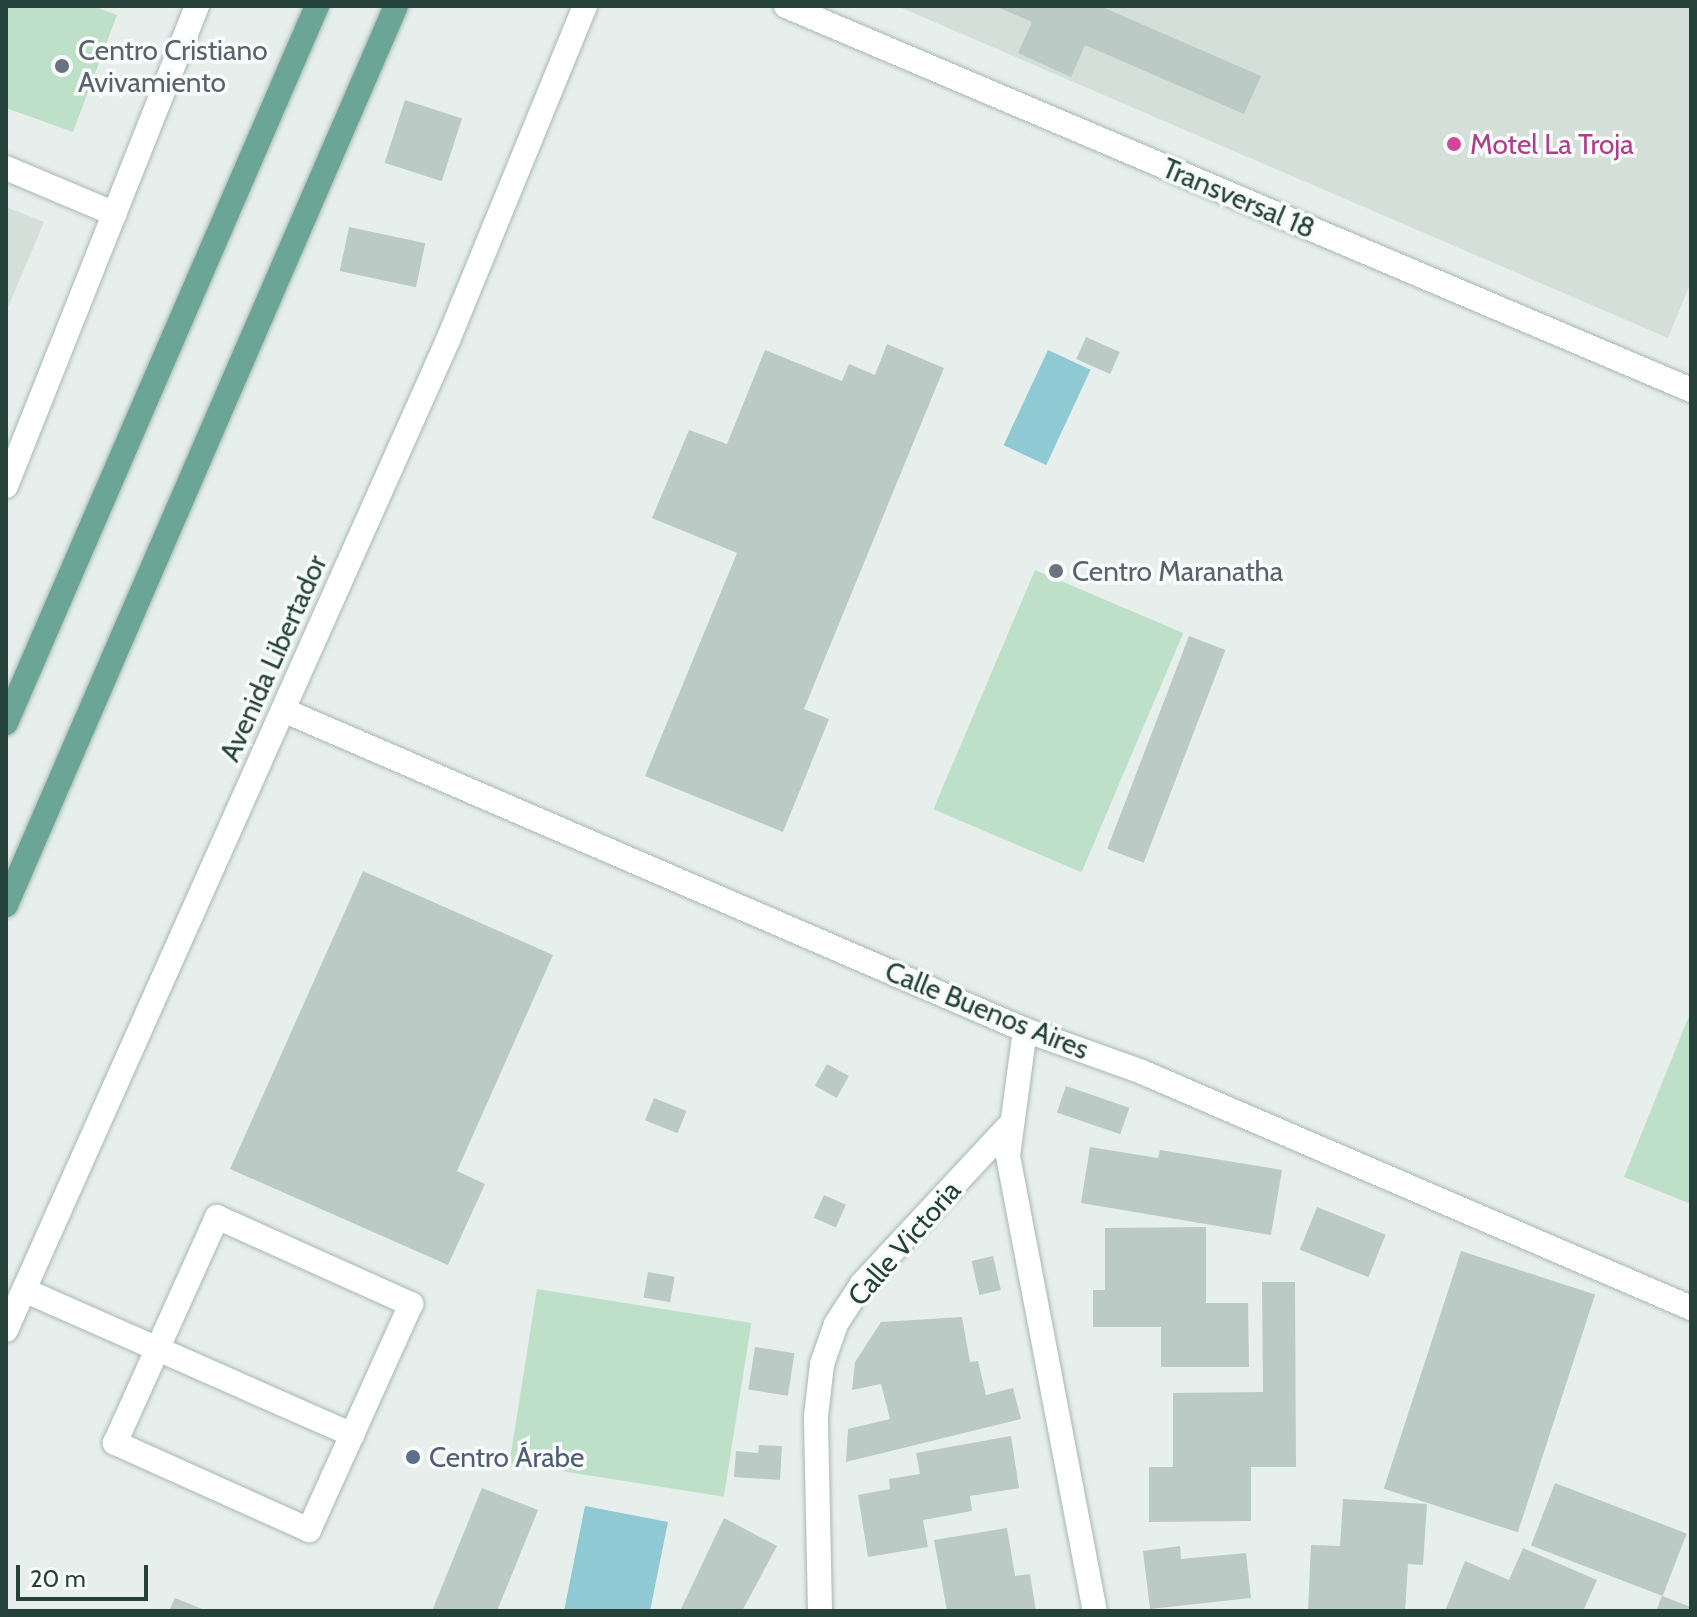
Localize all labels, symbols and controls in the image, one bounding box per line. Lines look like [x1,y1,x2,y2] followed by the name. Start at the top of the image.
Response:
[78,33,268,99] place label: Centro Cristiano Avivamiento
[53,57,71,75] marker: Centro Cristiano Avivamiento
[1470,127,1634,161] place label: Motel La Troja
[1445,135,1463,153] marker: Motel La Troja
[1158,151,1320,245] street label: Transversal 18
[212,550,334,766] street label: Avenida Libertador
[1072,554,1283,588] place label: Centro Maranatha
[1047,562,1065,580] marker: Centro Maranatha
[880,954,1094,1066] street label: Calle Buenos Aires
[841,1174,967,1312] street label: Calle Victoria
[429,1440,584,1474] place label: Centro Árabe
[404,1448,422,1466] marker: Centro Árabe
[20,1549,152,1599] scale bar
[30,1564,86,1593] text: 20 m

